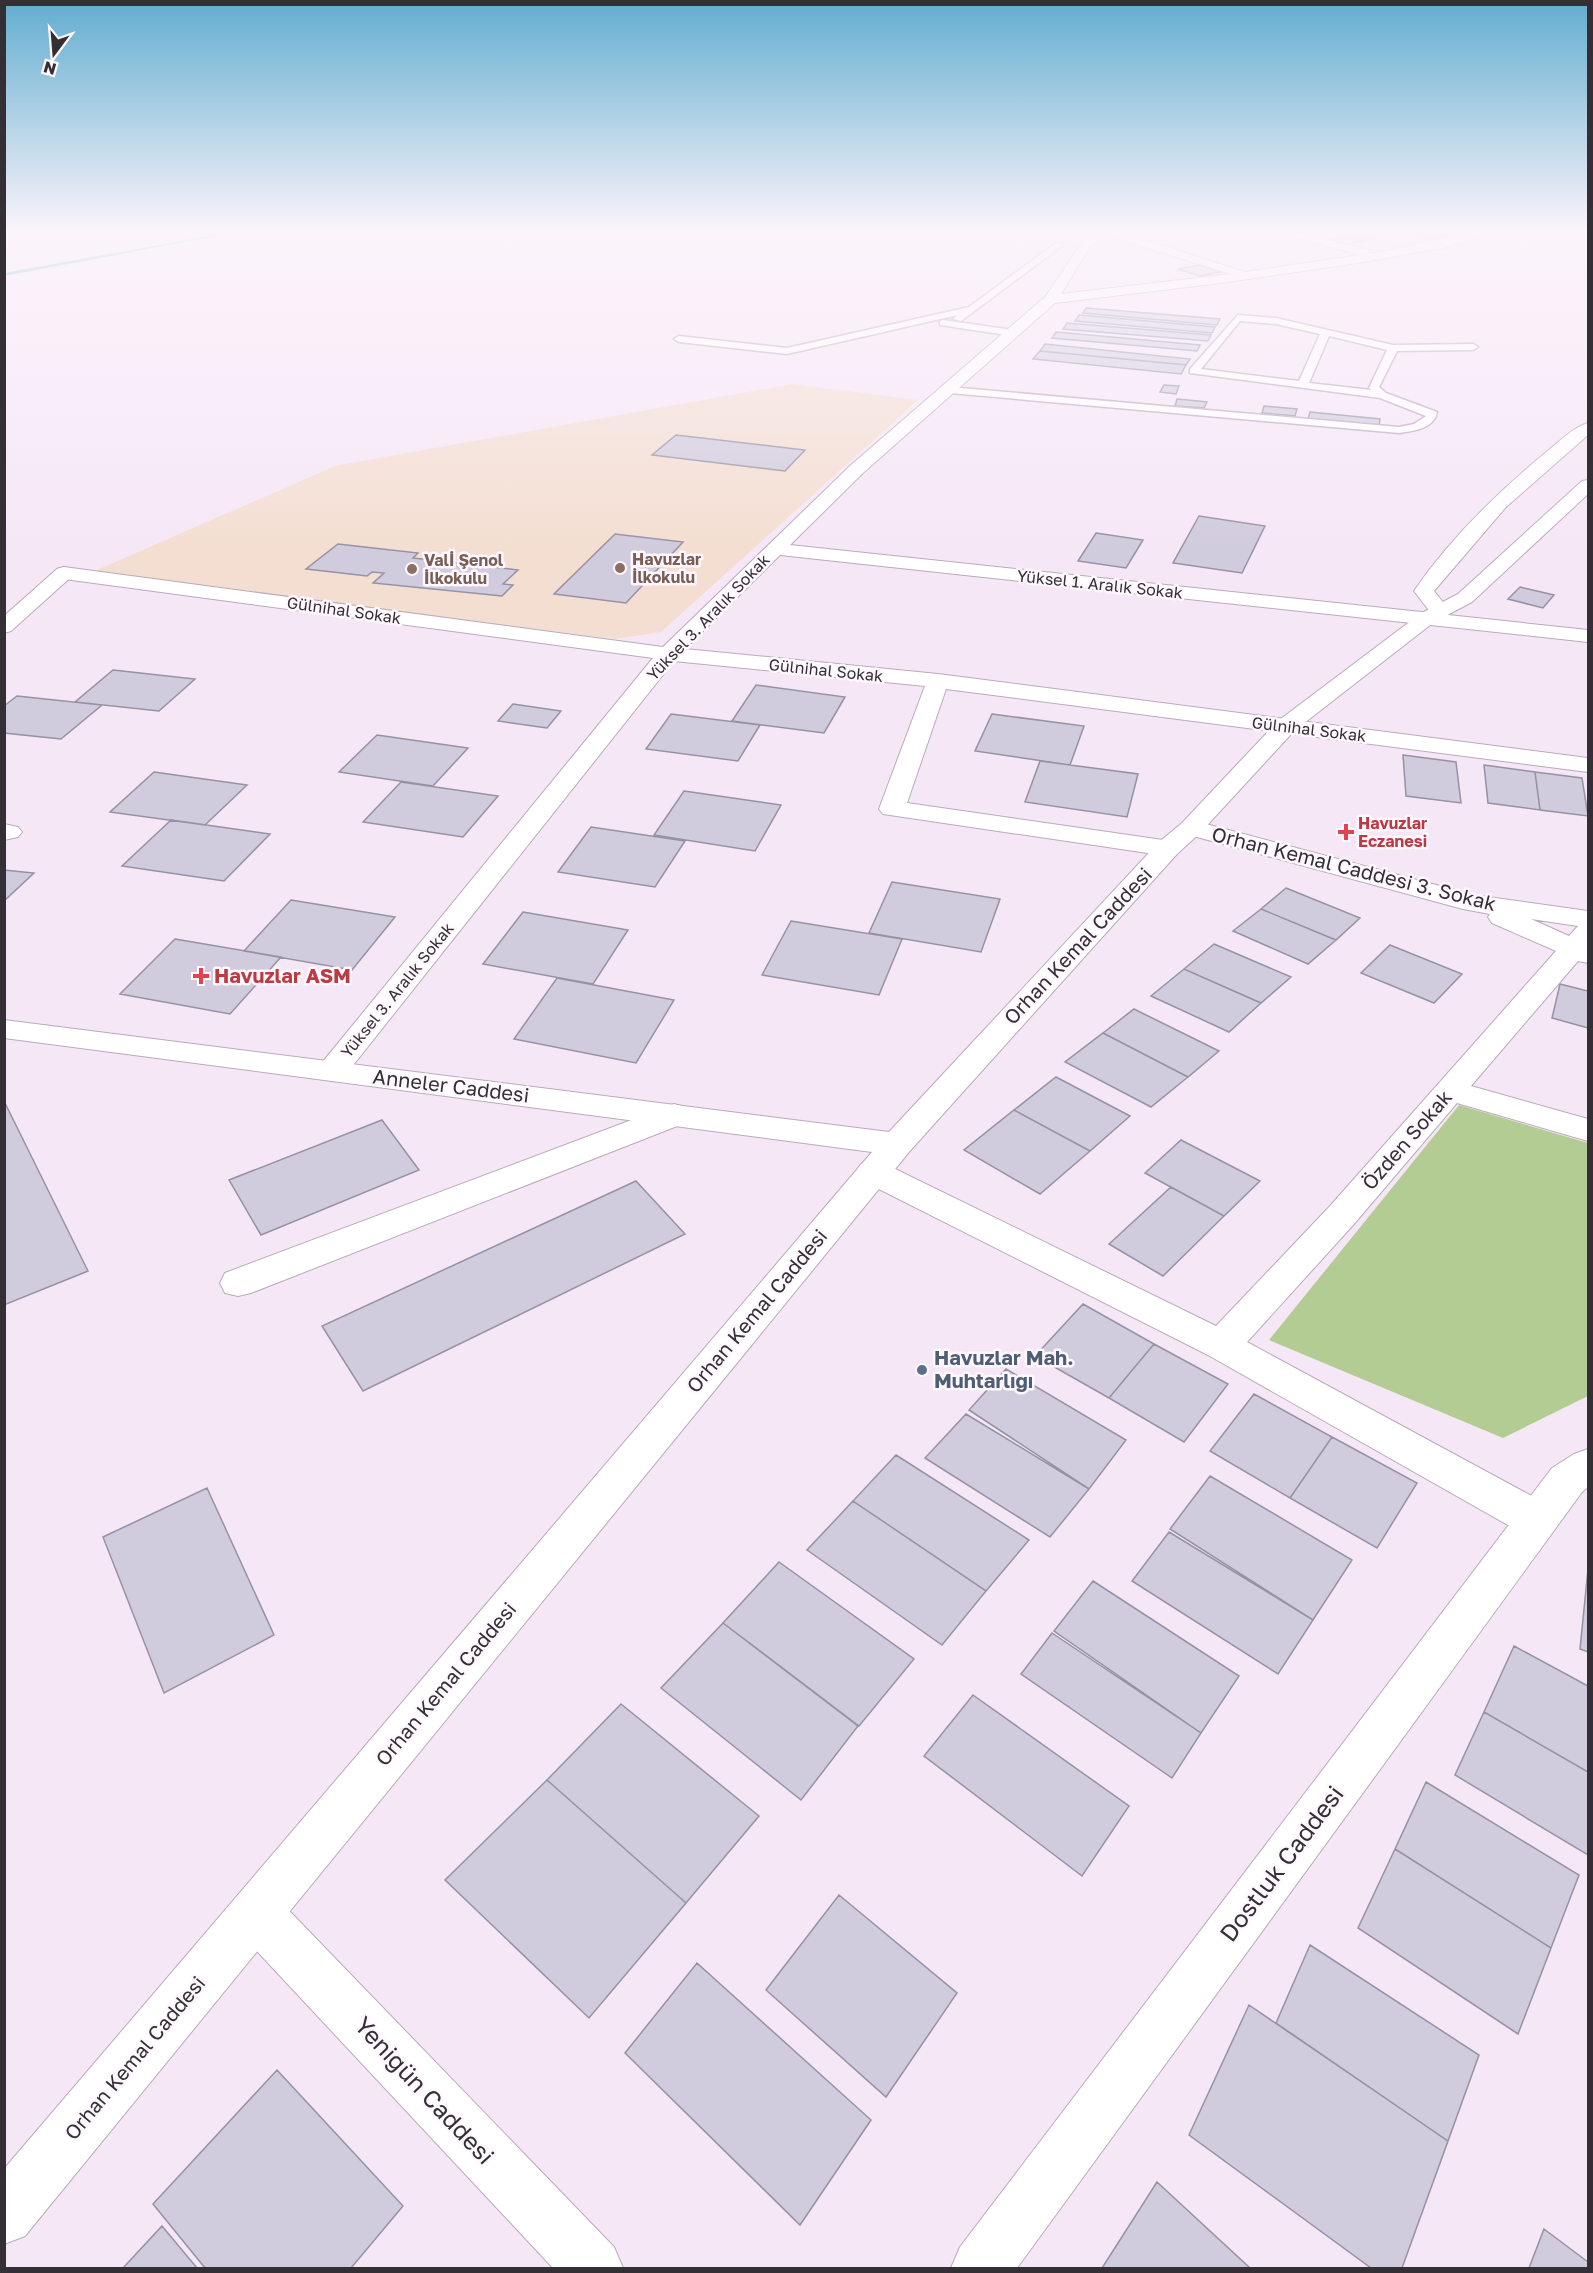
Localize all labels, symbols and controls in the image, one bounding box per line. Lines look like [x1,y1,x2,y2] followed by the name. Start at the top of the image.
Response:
[24,24,84,84] north arrow
[41,57,58,80] text: N
[632,549,701,587] place label: Havuzlar İlkokulu
[424,550,504,588] place label: Valİ Şenol İlkokulu
[642,550,774,684] street label: Yüksel 3. Aralık Sokak
[613,561,627,575] marker: Havuzlar İlkokulu
[405,562,419,576] marker: Valİ Şenol İlkokulu
[1016,565,1184,603] street label: Yüksel 1. Aralık Sokak
[286,592,402,628] street label: Gülnihal Sokak
[768,654,884,686] street label: Gülnihal Sokak
[1251,712,1367,746] street label: Gülnihal Sokak
[1358,813,1427,851] place label: Havuzlar Eczanesi
[1210,821,1499,915] street label: Orhan Kemal Caddesi 3. Sokak
[1339,825,1353,839] marker: Havuzlar Eczanesi
[998,862,1156,1029] street label: Orhan Kemal Caddesi
[336,918,458,1062] street label: Yüksel 3. Aralık Sokak
[214,963,351,987] place label: Havuzlar ASM
[192,967,210,985] marker: Havuzlar ASM
[372,1064,531,1107] street label: Anneler Caddesi
[1356,1084,1456,1194] street label: Özden Sokak
[681,1224,832,1397] street label: Orhan Kemal Caddesi
[934,1345,1074,1392] place label: Havuzlar Mah. Muhtarlığı
[915,1363,929,1377] marker: Havuzlar Mah. Muhtarlığı
[370,1597,521,1770] street label: Orhan Kemal Caddesi
[1213,1779,1349,1947] street label: Dostluk Caddesi
[59,1971,210,2144] street label: Orhan Kemal Caddesi
[349,2010,501,2170] street label: Yenigün Caddesi

